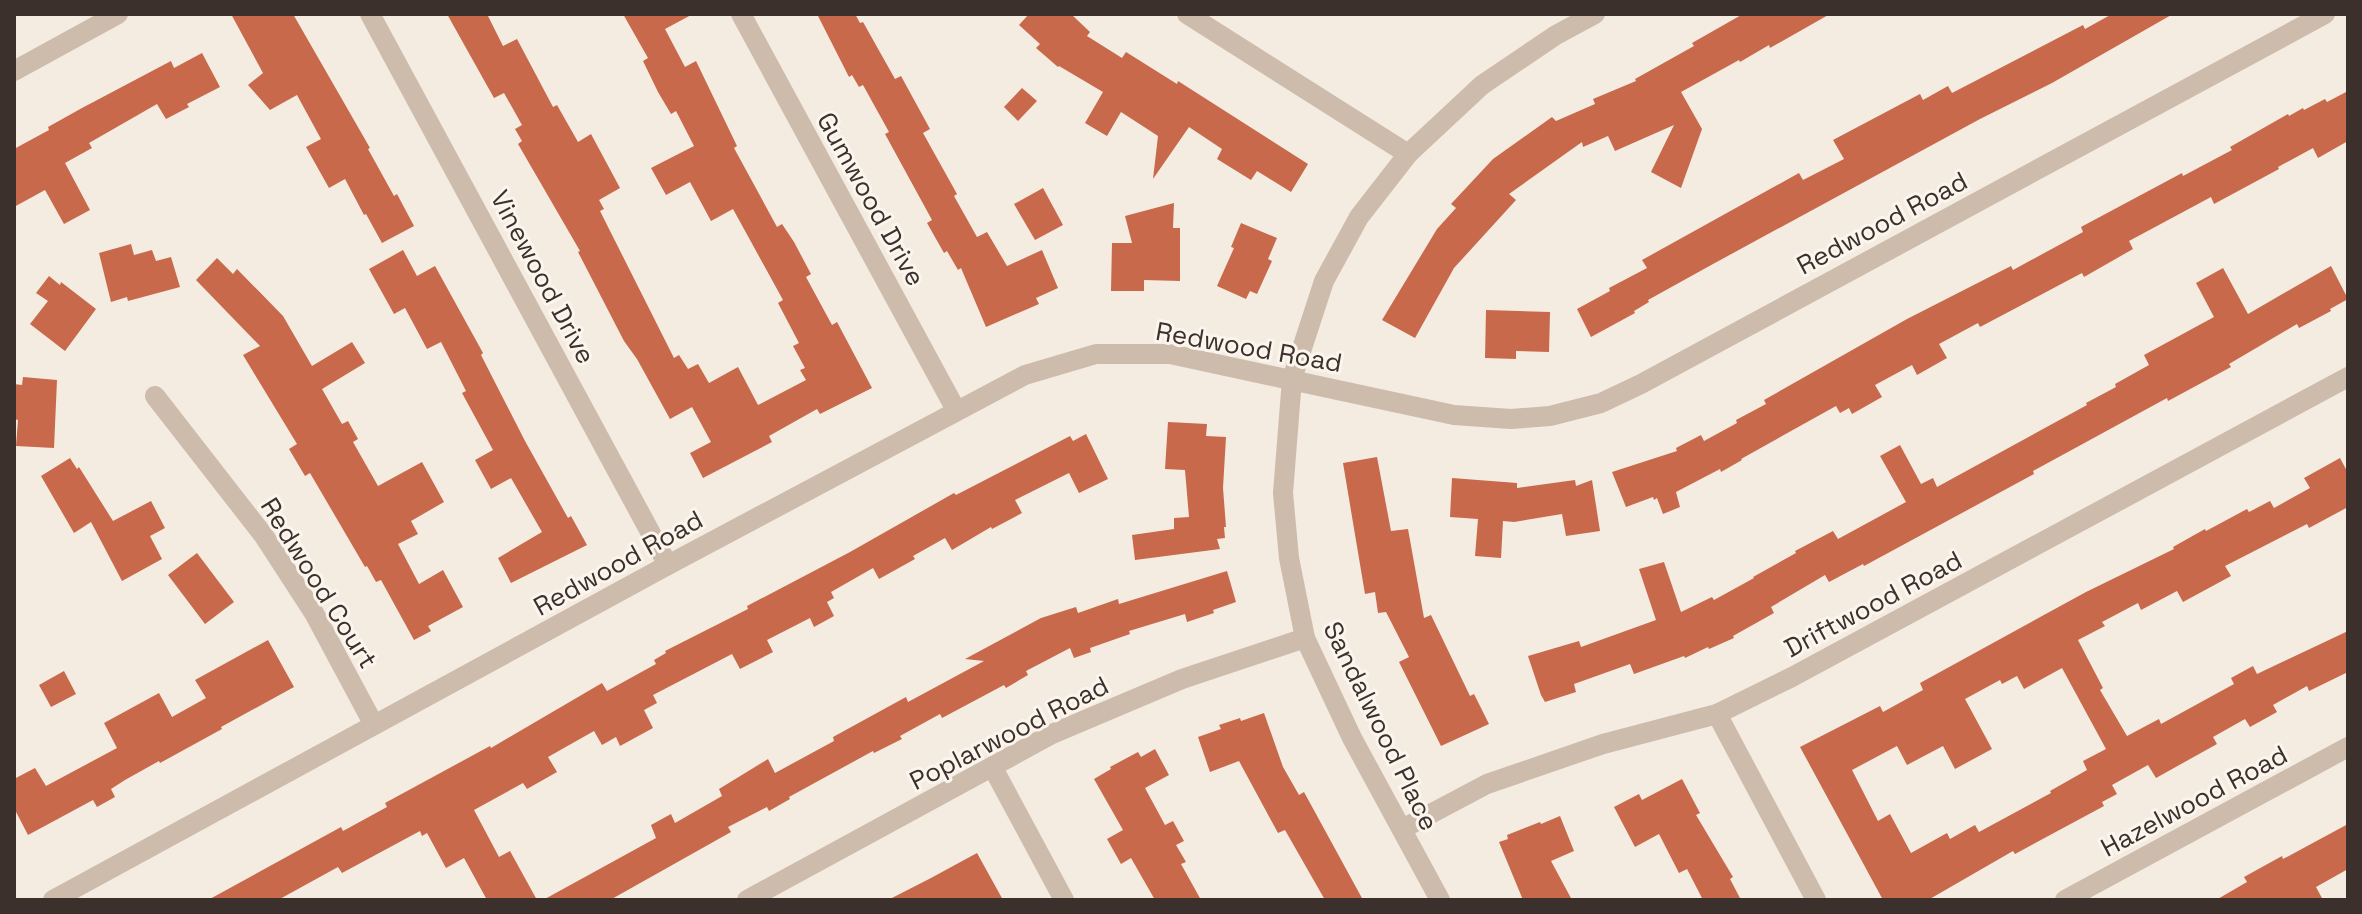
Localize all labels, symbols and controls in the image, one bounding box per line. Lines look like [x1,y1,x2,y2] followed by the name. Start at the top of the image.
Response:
[809,106,933,292] street label: Gumwood Drive
[1791,164,1973,282] street label: Redwood Road
[483,184,603,370] street label: Vinewood Drive
[1153,314,1345,380] street label: Redwood Road
[253,491,385,675] street label: Redwood Court
[527,502,709,624] street label: Redwood Road
[1778,543,1968,665] street label: Driftwood Road
[1316,616,1446,836] street label: Sandalwood Place
[904,668,1114,798] street label: Poplarwood Road
[2095,737,2293,865] street label: Hazelwood Road

